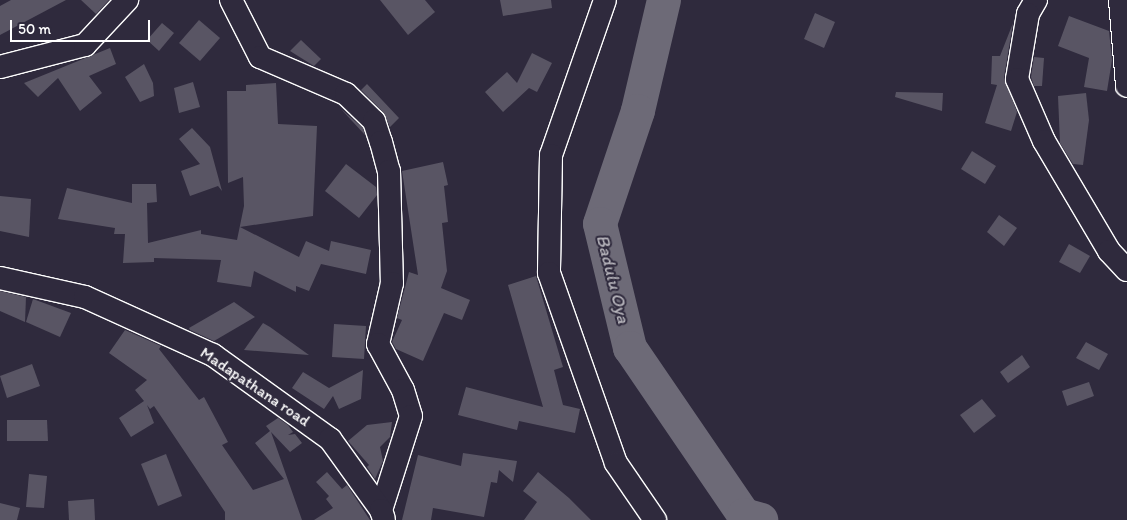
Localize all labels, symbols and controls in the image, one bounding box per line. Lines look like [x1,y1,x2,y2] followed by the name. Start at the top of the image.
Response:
[12,10,152,42] scale bar
[18,20,51,38] text: 50 m
[592,232,634,326] water label: Badulu Oya
[197,343,313,431] street label: Madapathana road

